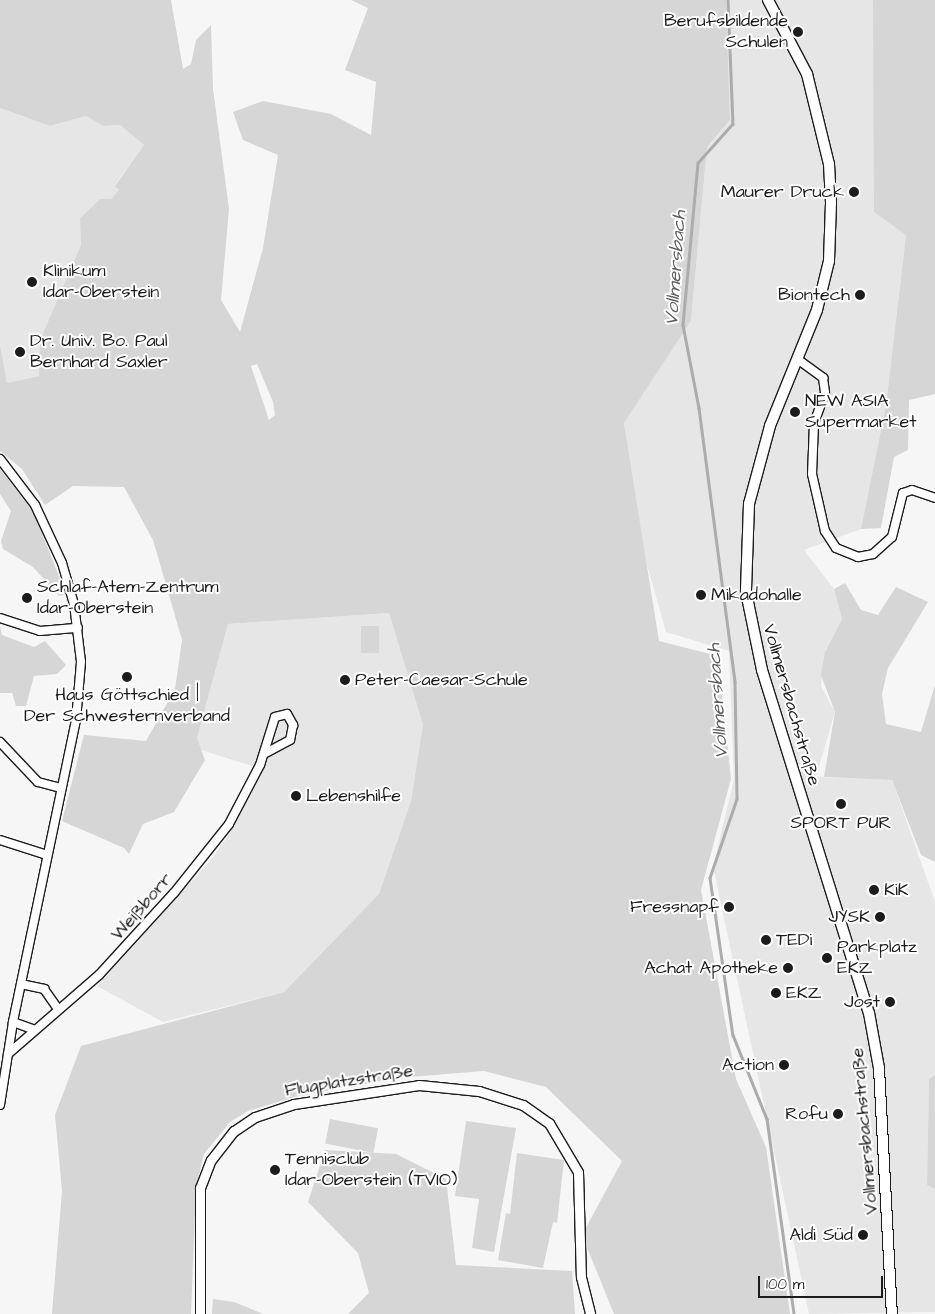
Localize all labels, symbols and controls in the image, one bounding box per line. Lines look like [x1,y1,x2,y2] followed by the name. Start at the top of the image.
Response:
[664,11,788,54] place label: Berufsbildende Schulen
[792,26,804,38] marker: Berufsbildende Schulen
[721,181,844,203] place label: Maurer Druck
[848,186,860,198] marker: Maurer Druck
[661,210,691,326] water label: Vollmersbach
[43,261,159,304] place label: Klinikum Idar-Oberstein
[25,275,39,289] marker: Klinikum Idar-Oberstein
[778,284,850,306] place label: Biontech
[854,289,866,301] marker: Biontech
[30,331,168,374] place label: Dr. Univ. Bo. Paul Bernhard Saxler
[14,346,26,358] marker: Dr. Univ. Bo. Paul Bernhard Saxler
[805,391,917,434] place label: NEW ASIA Supermarket
[789,406,801,418] marker: NEW ASIA Supermarket
[37,577,218,620] place label: Schlaf-Atem-Zentrum Idar-Oberstein
[711,584,802,606] place label: Mikadohalle
[695,589,707,601] marker: Mikadohalle
[21,592,33,604] marker: Schlaf-Atem-Zentrum Idar-Oberstein
[758,622,824,788] street label: Vollmersbachstraße
[703,643,733,759] water label: Vollmersbach
[355,669,528,691] place label: Peter-Caesar-Schule
[121,671,133,683] marker: Haus Göttschied | Der Schwesternverband
[339,674,351,686] marker: Peter-Caesar-Schule
[24,685,230,728] place label: Haus Göttschied | Der Schwesternverband
[306,785,401,807] place label: Lebenshilfe
[290,790,302,802] marker: Lebenshilfe
[835,798,847,810] marker: SPORT PUR
[791,812,891,834] place label: SPORT PUR
[107,869,177,945] street label: Weißborr
[884,879,909,901] place label: KiK
[868,884,880,896] marker: KiK
[630,896,719,918] place label: Fressnapf
[723,901,735,913] marker: Fressnapf
[828,906,870,928] place label: JYSK
[874,911,886,923] marker: JYSK
[776,929,812,951] place label: TEDi
[760,934,772,946] marker: TEDi
[837,937,917,980] place label: Parkplatz EKZ
[821,952,833,964] marker: Parkplatz EKZ
[644,957,778,979] place label: Achat Apotheke
[782,962,794,974] marker: Achat Apotheke
[786,982,822,1004] place label: EKZ
[770,987,782,999] marker: EKZ
[844,991,880,1013] place label: Jost
[884,996,896,1008] marker: Jost
[847,1047,883,1215] street label: Vollmersbachstraße
[722,1054,774,1076] place label: Action
[778,1059,790,1071] marker: Action
[283,1060,415,1102] street label: Flugplatzstraße
[785,1103,828,1125] place label: Rofu
[832,1108,844,1120] marker: Rofu
[285,1149,457,1192] place label: Tennisclub Idar-Oberstein (TVIO)
[269,1164,281,1176] marker: Tennisclub Idar-Oberstein (TVIO)
[790,1224,853,1246] place label: Aldi Süd
[857,1229,869,1241] marker: Aldi Süd
[760,1266,885,1298] scale bar
[766,1274,805,1295] text: 100 m

